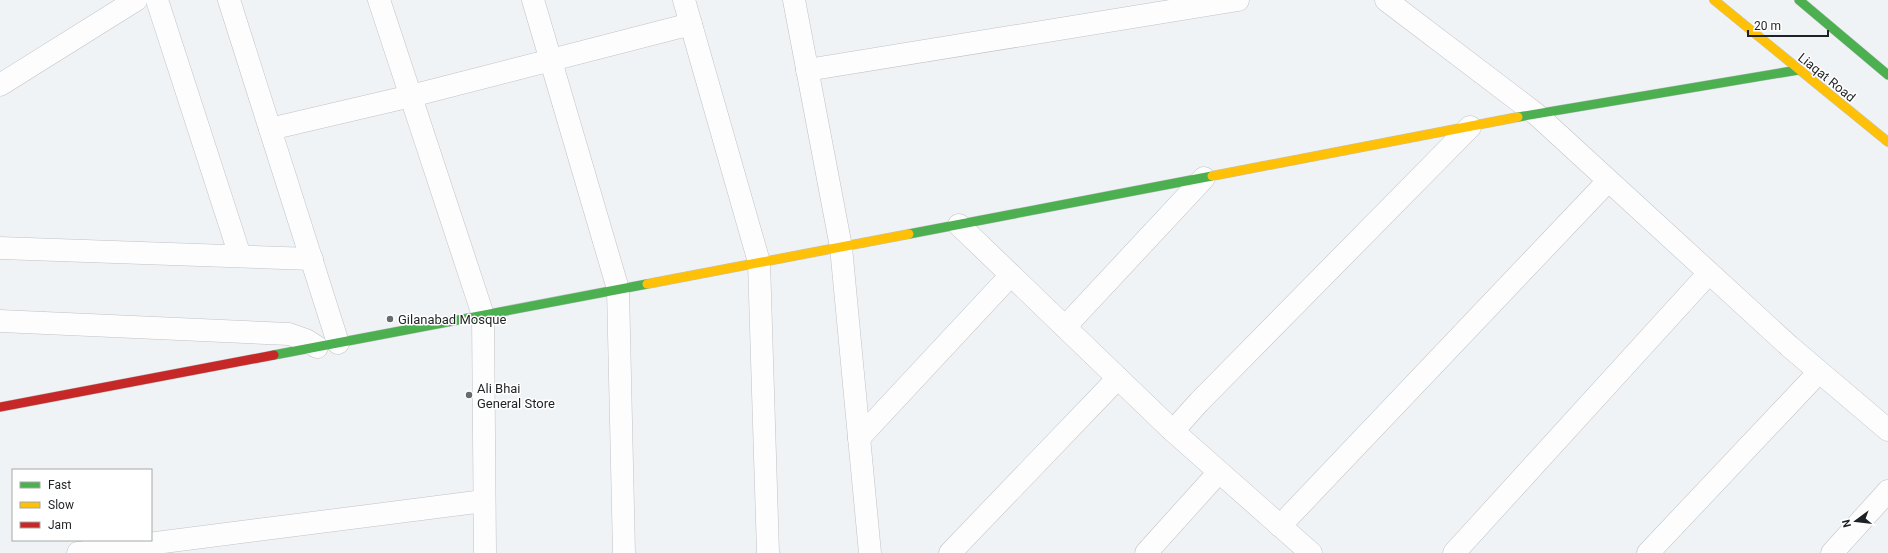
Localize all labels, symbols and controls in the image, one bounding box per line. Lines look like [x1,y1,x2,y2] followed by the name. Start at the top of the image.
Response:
[1748,12,1828,38] scale bar
[1754,19,1781,33] text: 20 m
[1795,50,1858,105] street label: Liaqat Road
[398,312,506,327] place label: Gilanabad Mosque
[385,314,395,324] marker: Gilanabad Mosque
[477,381,555,411] place label: Ali Bhai General Store
[464,390,474,400] marker: Ali Bhai General Store
[12,469,152,541] legend
[48,478,71,492] text: Fast
[48,498,74,512] text: Slow
[1836,501,1876,541] north arrow
[48,518,72,532] text: Jam
[1839,518,1854,529] text: N

